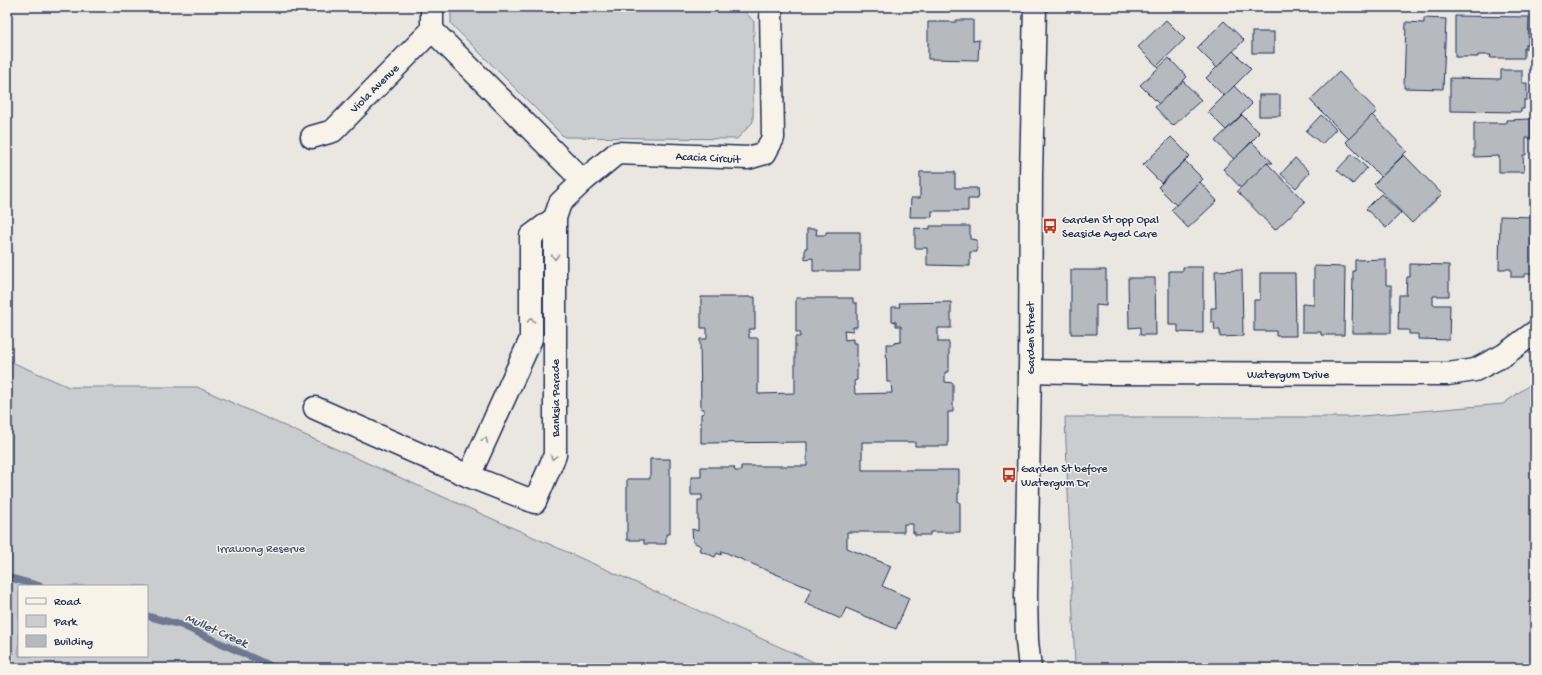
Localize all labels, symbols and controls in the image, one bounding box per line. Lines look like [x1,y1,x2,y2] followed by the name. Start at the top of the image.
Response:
[347,61,403,118] street label: Viola Avenue
[675,150,742,168] street label: Acacia Circuit
[1062,214,1159,242] place label: Garden St opp Opal Seaside Aged Care
[1041,217,1059,235] bus stop icon: Garden St opp Opal Seaside Aged Care
[551,254,559,260] one-way arrow
[1025,301,1039,374] street label: Garden Street
[527,317,535,323] one-way arrow
[550,358,564,438] street label: Banksia Parade
[1247,369,1330,383] street label: Watergum Drive
[480,437,488,444] one-way arrow
[549,453,558,460] one-way arrow
[1021,463,1108,491] place label: Garden St before Watergum Dr
[1000,466,1018,484] bus stop icon: Garden St before Watergum Dr
[217,543,306,557] park label: Irrawong Reserve
[18,585,148,657] legend
[54,596,81,610] text: Road
[182,611,251,652] water label: Mullet Creek
[53,616,79,630] text: Park
[53,636,93,650] text: Building

